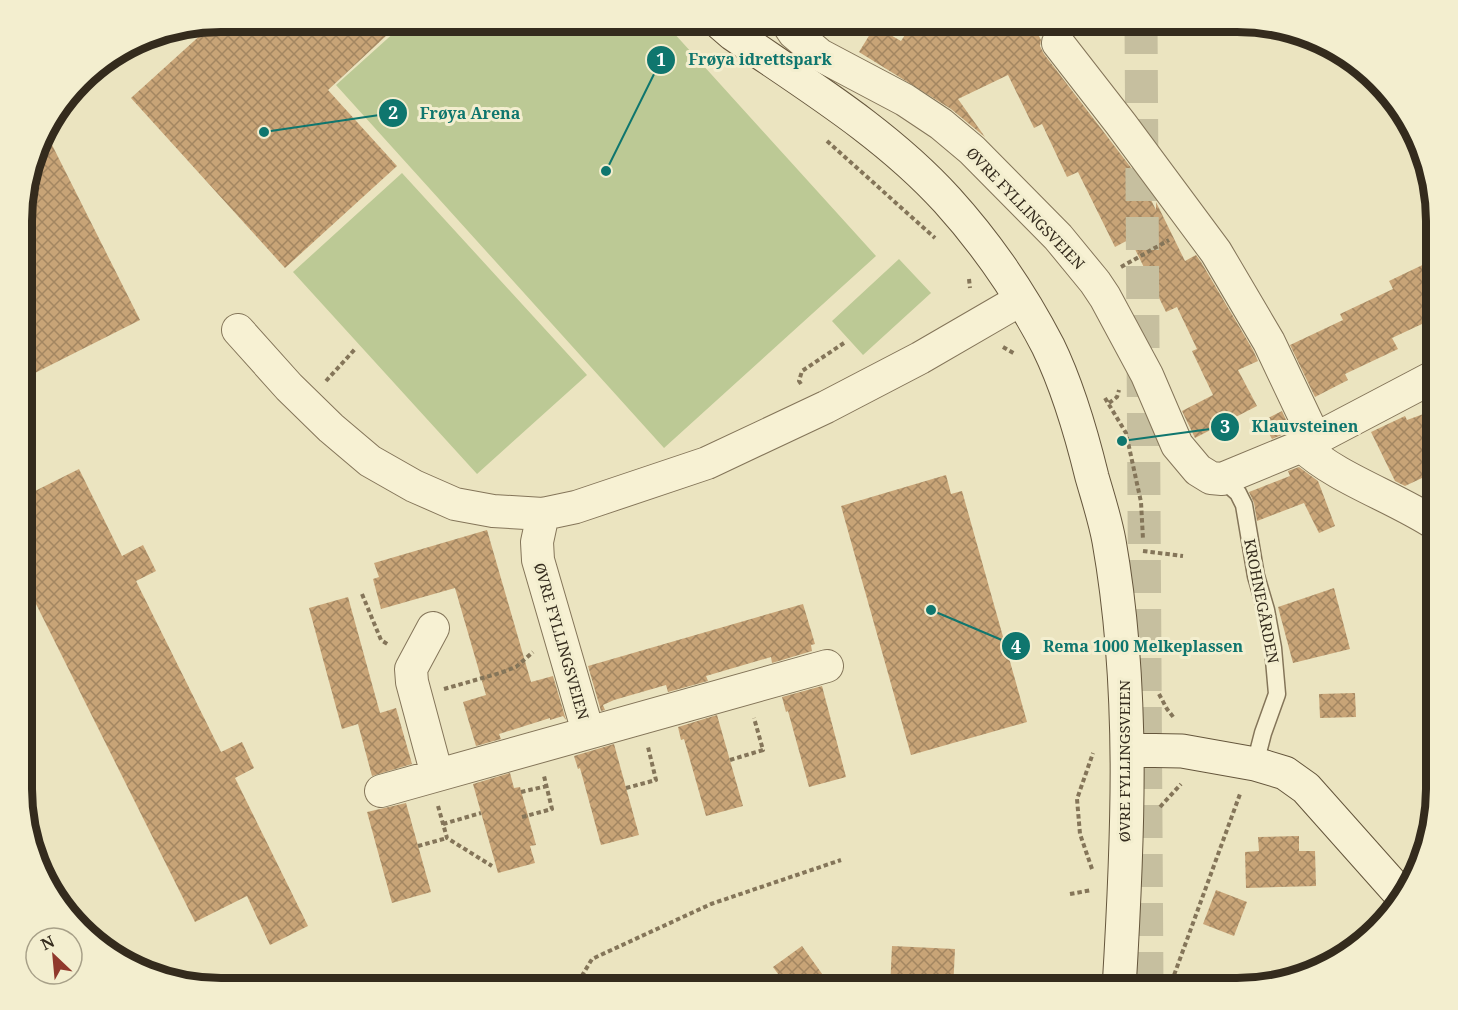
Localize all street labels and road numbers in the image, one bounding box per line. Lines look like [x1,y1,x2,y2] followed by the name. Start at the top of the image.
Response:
[962,143,1090,274] street label: ØVRE FYLLINGSVEIEN
[1240,537,1284,666] street label: KROHNEGÅRDEN
[530,560,594,722] street label: ØVRE FYLLINGSVEIEN
[1114,679,1134,842] street label: ØVRE FYLLINGSVEIEN

